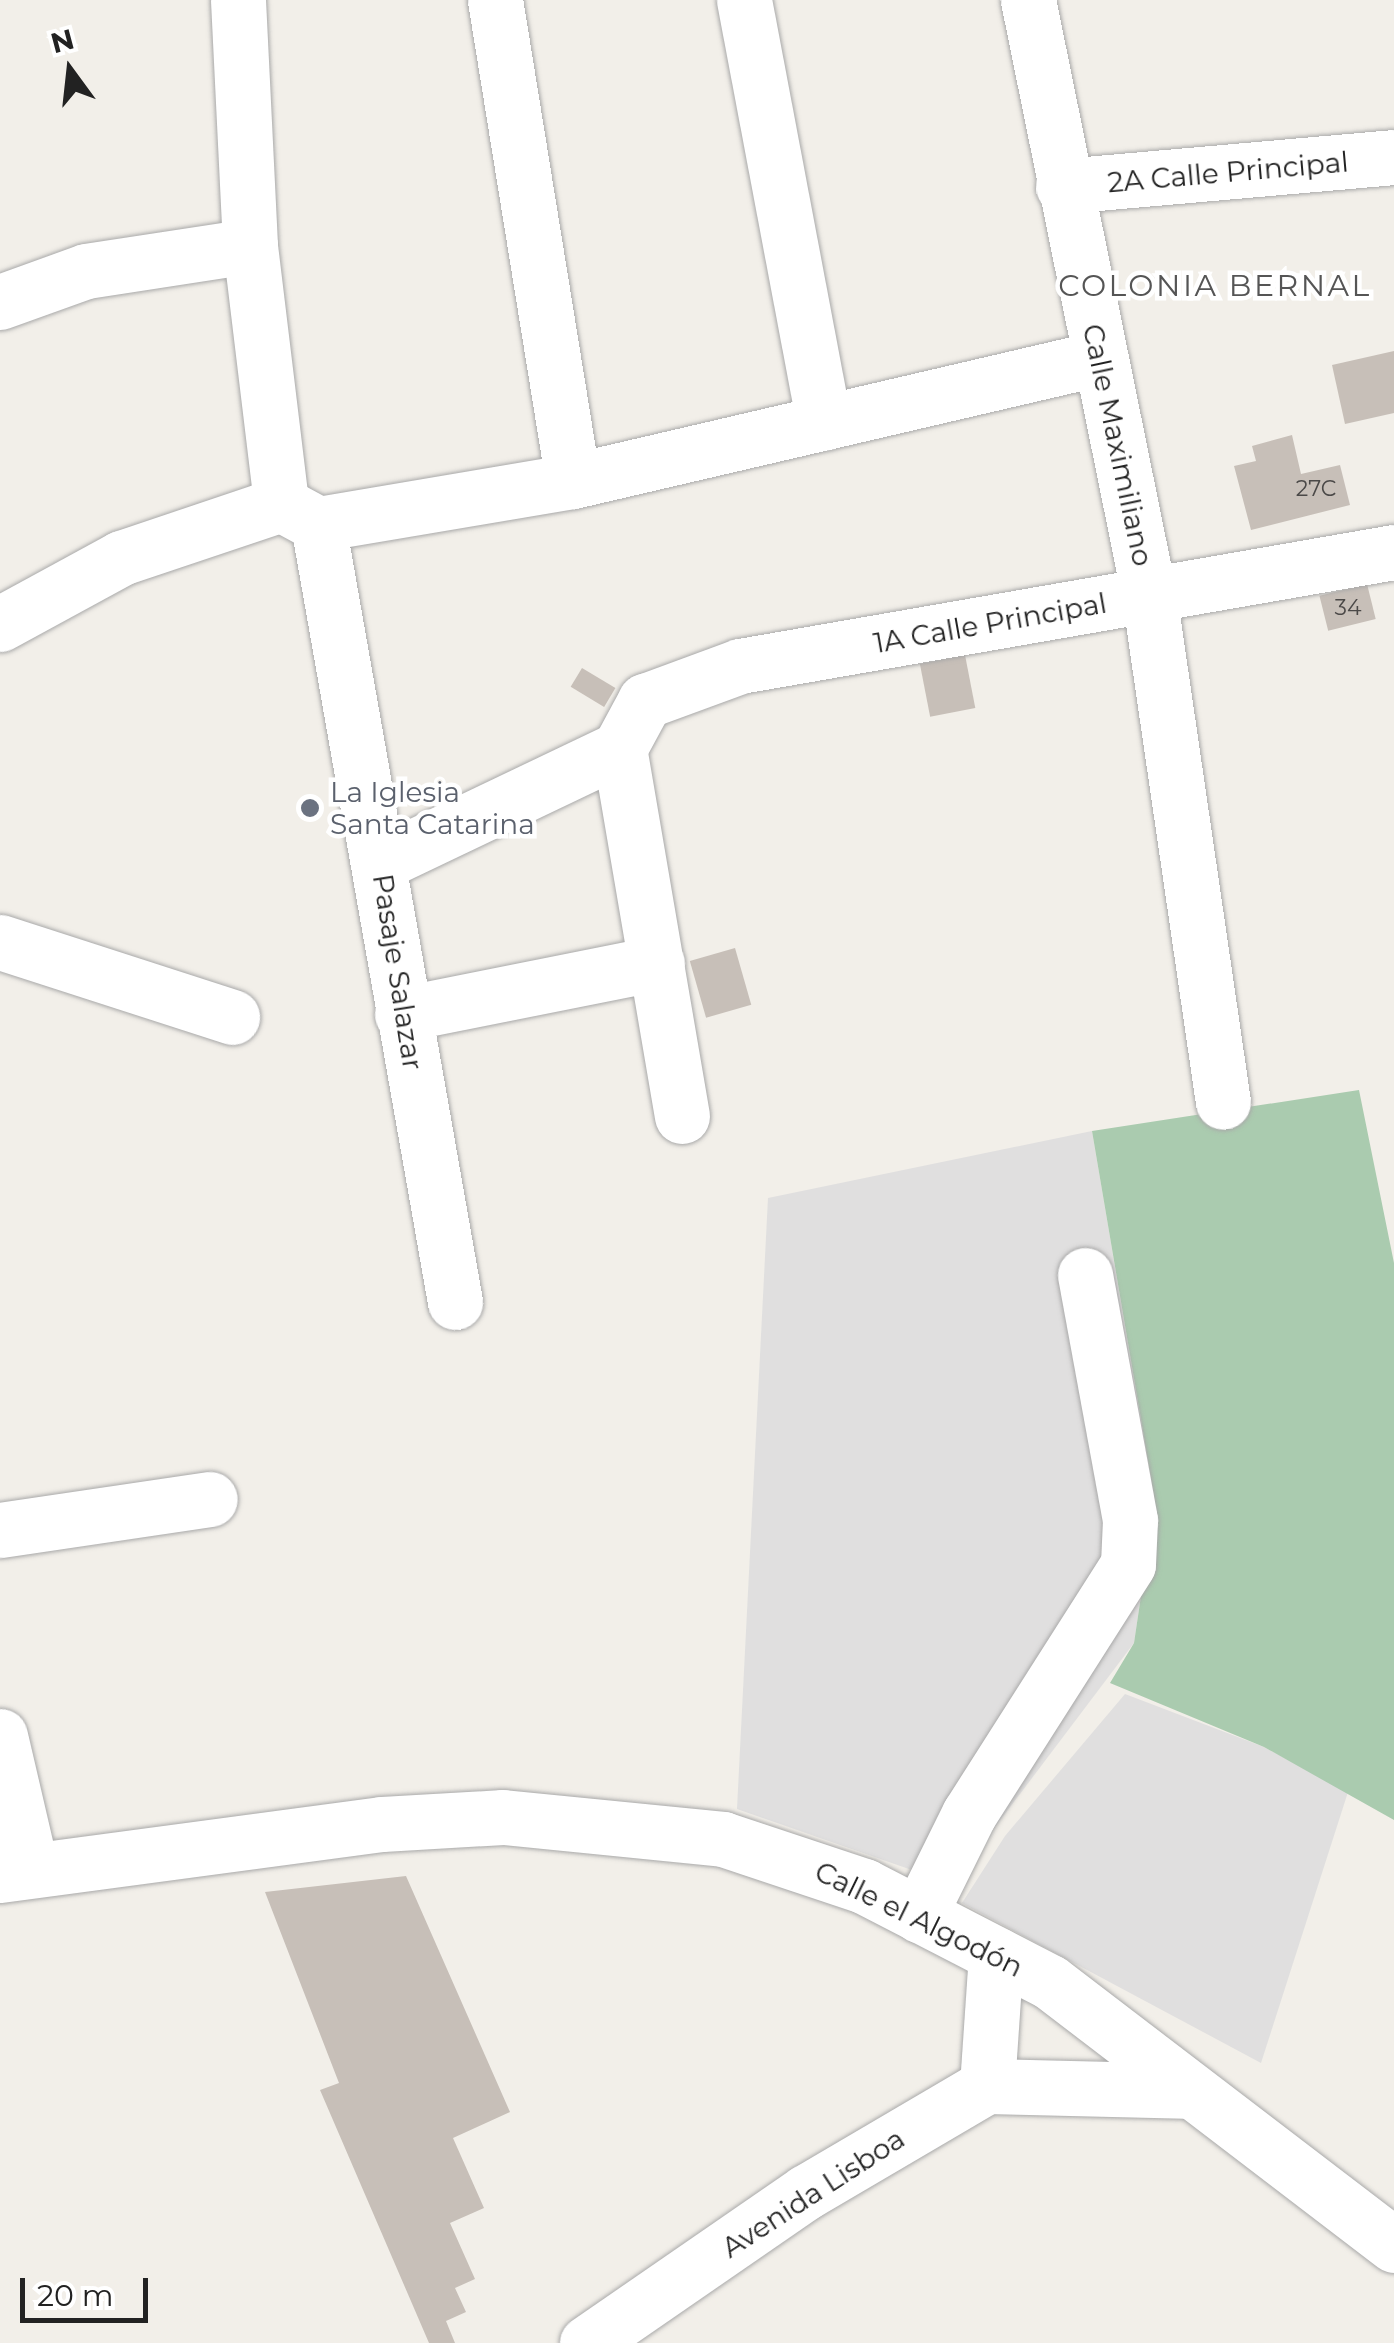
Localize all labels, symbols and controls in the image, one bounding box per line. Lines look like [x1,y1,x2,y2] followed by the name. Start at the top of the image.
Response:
[20,20,120,120] north arrow
[47,22,78,60] text: N
[1106,145,1350,199] street label: 2A Calle Principal
[1058,268,1372,304] district label: COLONIA BERNAL
[1076,321,1160,569] street label: Calle Maximiliano
[1296,476,1336,502] house number: 27C
[871,586,1109,660] street label: 1A Calle Principal
[1335,595,1361,621] house number: 34
[330,775,535,841] place label: La Iglesia Santa Catarina
[299,797,321,819] marker: La Iglesia Santa Catarina
[366,872,430,1072] street label: Pasaje Salazar
[810,1854,1028,1984] street label: Calle el Algodón
[715,2121,911,2265] street label: Avenida Lisboa
[25,2258,152,2320] scale bar
[37,2277,114,2314] text: 20 m

